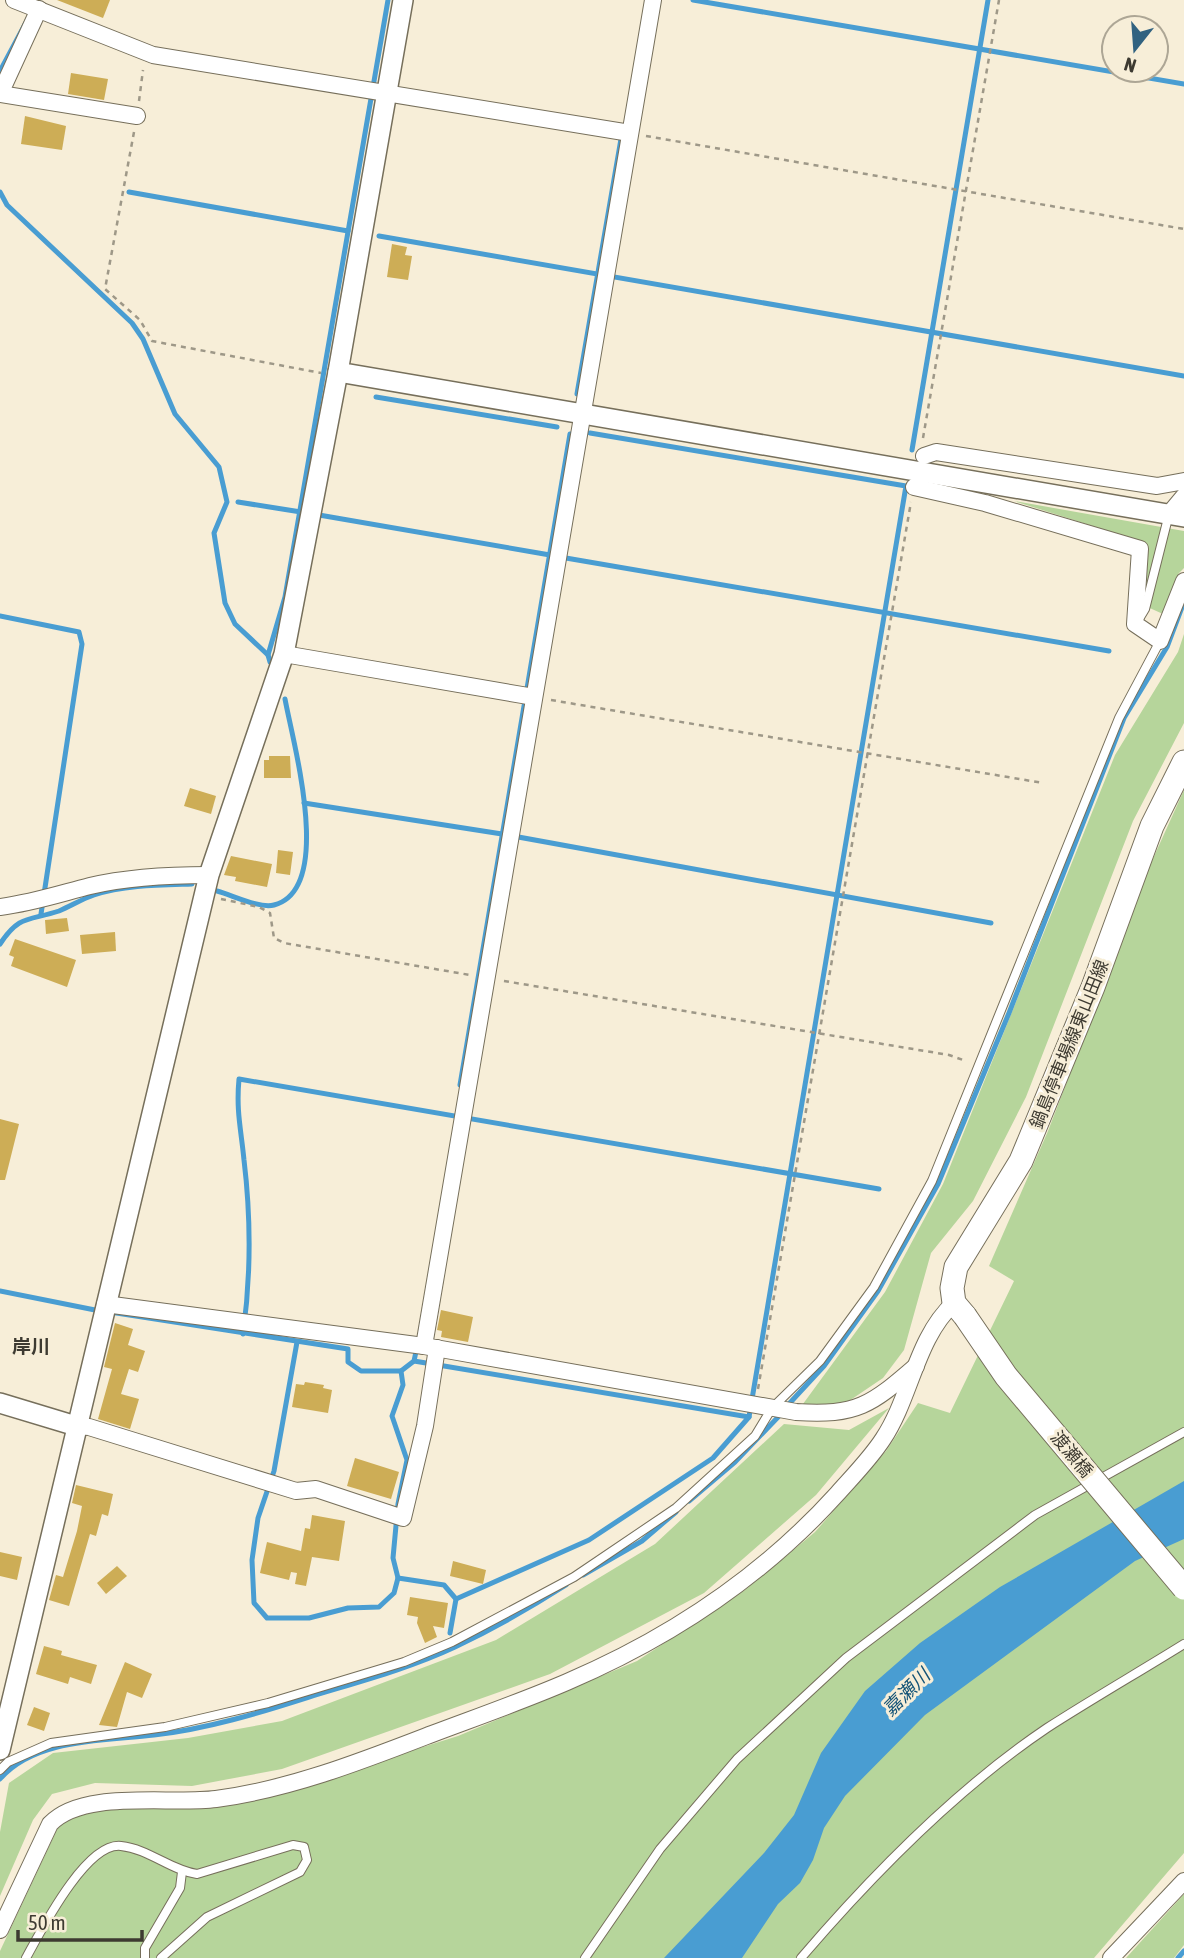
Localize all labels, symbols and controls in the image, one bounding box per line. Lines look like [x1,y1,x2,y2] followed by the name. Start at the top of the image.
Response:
[1100,14,1170,84] north arrow
[1121,53,1139,77] text: N
[1026,957,1112,1131] street label: 鍋島停車場線東山田線
[12,1335,50,1357] district label: 岸川
[1047,1427,1097,1481] street label: 渡瀬橋
[878,1663,935,1720] water label: 嘉瀬川
[18,1898,142,1942] scale bar
[28,1910,66,1934] text: 50 m

